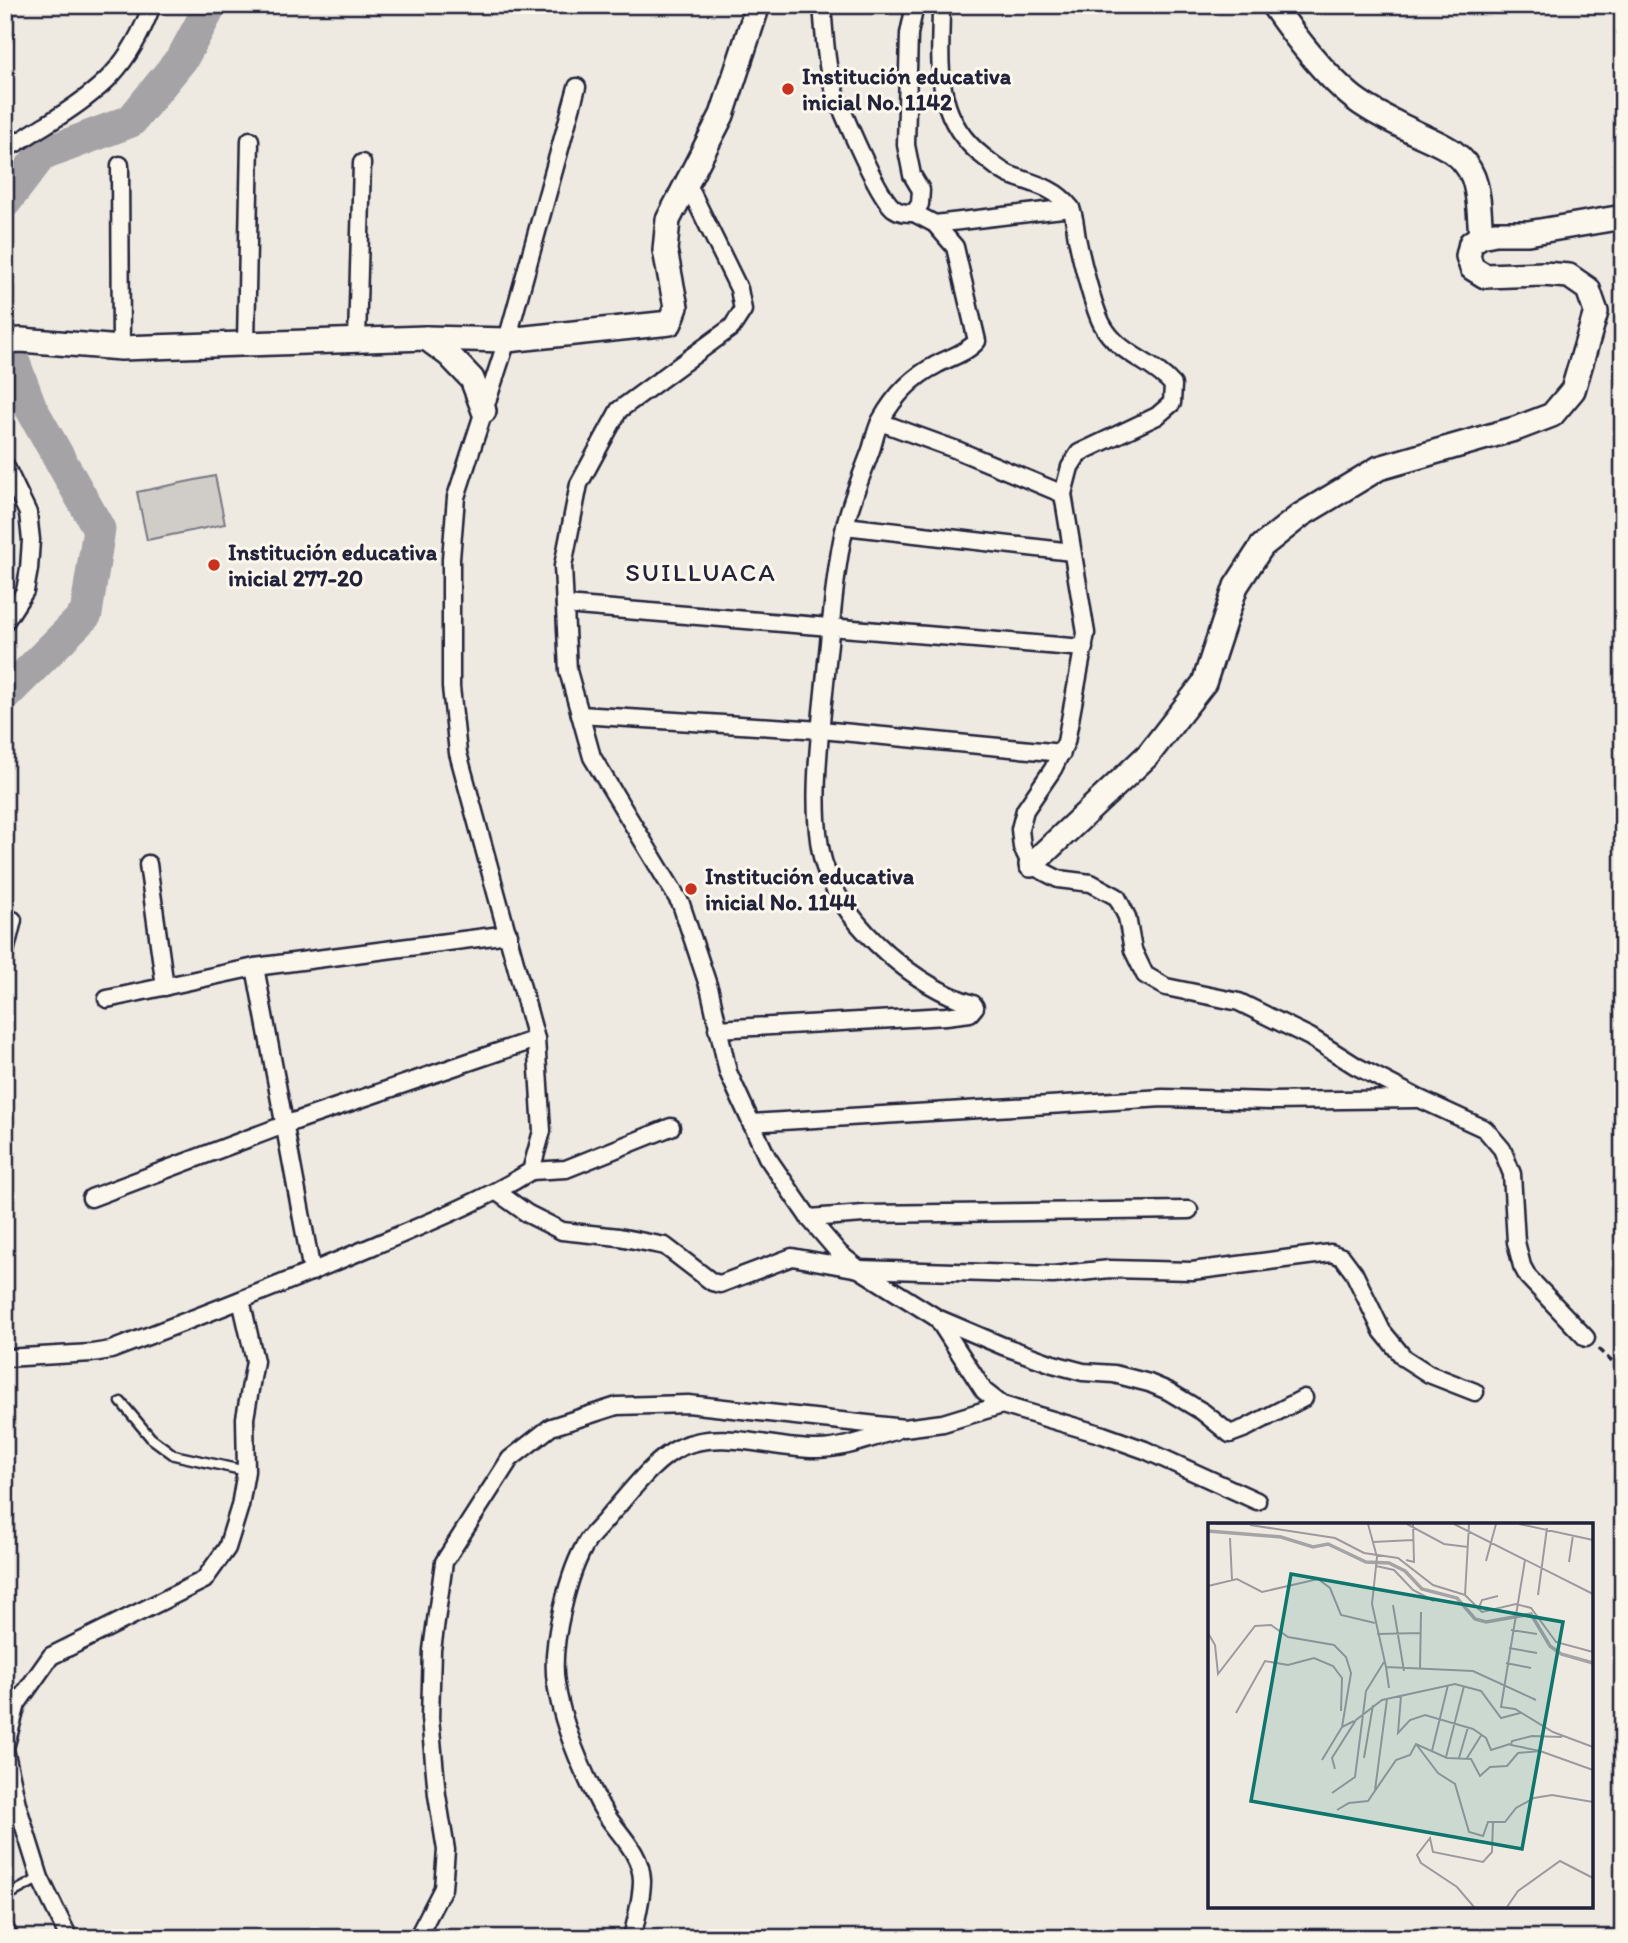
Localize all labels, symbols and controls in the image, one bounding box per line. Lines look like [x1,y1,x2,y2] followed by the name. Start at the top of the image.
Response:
[802,62,1012,116] place label: Institución educativa inicial No. 1142
[780,81,796,97] marker: Institución educativa inicial No. 1142
[228,538,438,592] place label: Institución educativa inicial 277-20
[625,556,777,588] district label: SUILLUACA
[206,557,222,573] marker: Institución educativa inicial 277-20
[705,862,915,916] place label: Institución educativa inicial No. 1144
[683,881,699,897] marker: Institución educativa inicial No. 1144
[1208,1523,1593,1908] inset map

